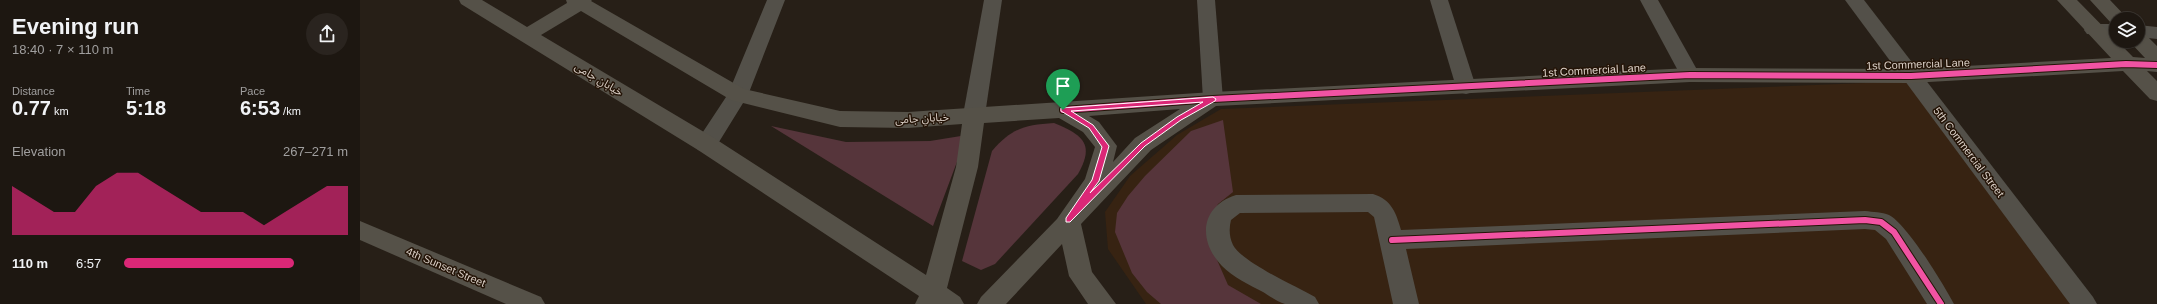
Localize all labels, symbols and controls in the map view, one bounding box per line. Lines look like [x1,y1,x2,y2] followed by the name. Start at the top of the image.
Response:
[2109,12,2145,48] map controls
[2109,12,2145,48] button: layers
[306,13,348,55] button: share
[12,14,139,39] text: Evening run
[12,42,113,57] text: 18:40 · 7 × 110 m
[1866,56,1970,72] street label: 1st Commercial Lane
[571,60,626,101] street label: خیابانِ جامی
[1542,61,1646,79] street label: 1st Commercial Lane
[1046,69,1080,110] pin
[1052,75,1074,97] icon: arrive
[12,85,55,97] text: Distance
[126,85,150,97] text: Time
[240,85,265,97] text: Pace
[12,97,51,119] text: 0.77
[126,97,166,119] text: 5:18
[240,97,280,119] text: 6:53
[51,105,69,117] text: km
[280,105,301,117] text: /km
[1931,105,2007,199] street label: 5th Commercial Street
[895,111,950,128] street label: خیابانِ جامی
[12,144,65,159] text: Elevation
[283,144,348,159] text: 267–271 m
[405,245,487,289] street label: 4th Sunset Street
[12,256,48,271] text: 110 m
[76,256,101,271] text: 6:57

